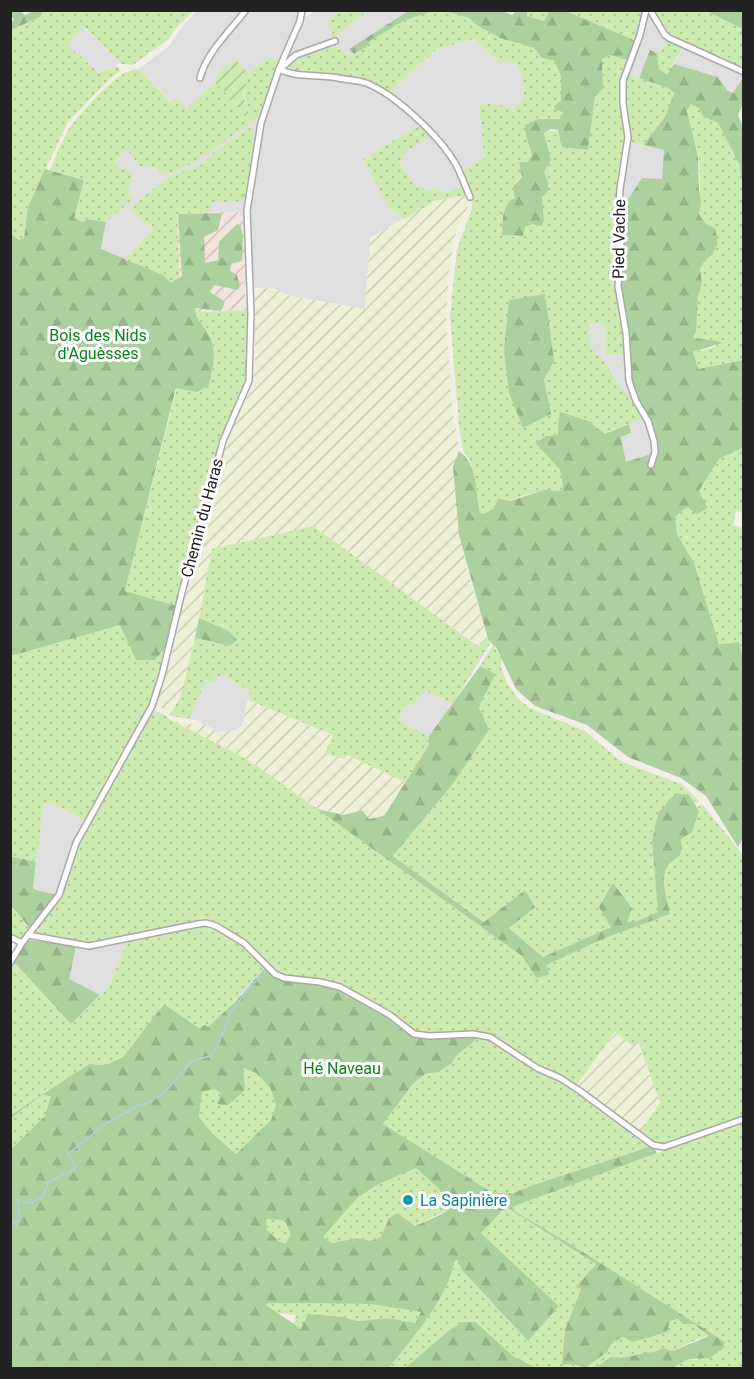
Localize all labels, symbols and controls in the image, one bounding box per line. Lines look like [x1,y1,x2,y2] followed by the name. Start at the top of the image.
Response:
[609,199,629,279] street label: Pied Vache
[49,326,147,363] park label: Bois des Nids d'Aguèsses
[177,456,227,580] street label: Chemin du Haras
[303,1059,381,1078] park label: Hé Naveau
[420,1191,507,1210] place label: La Sapinière
[401,1193,415,1207] marker: La Sapinière

